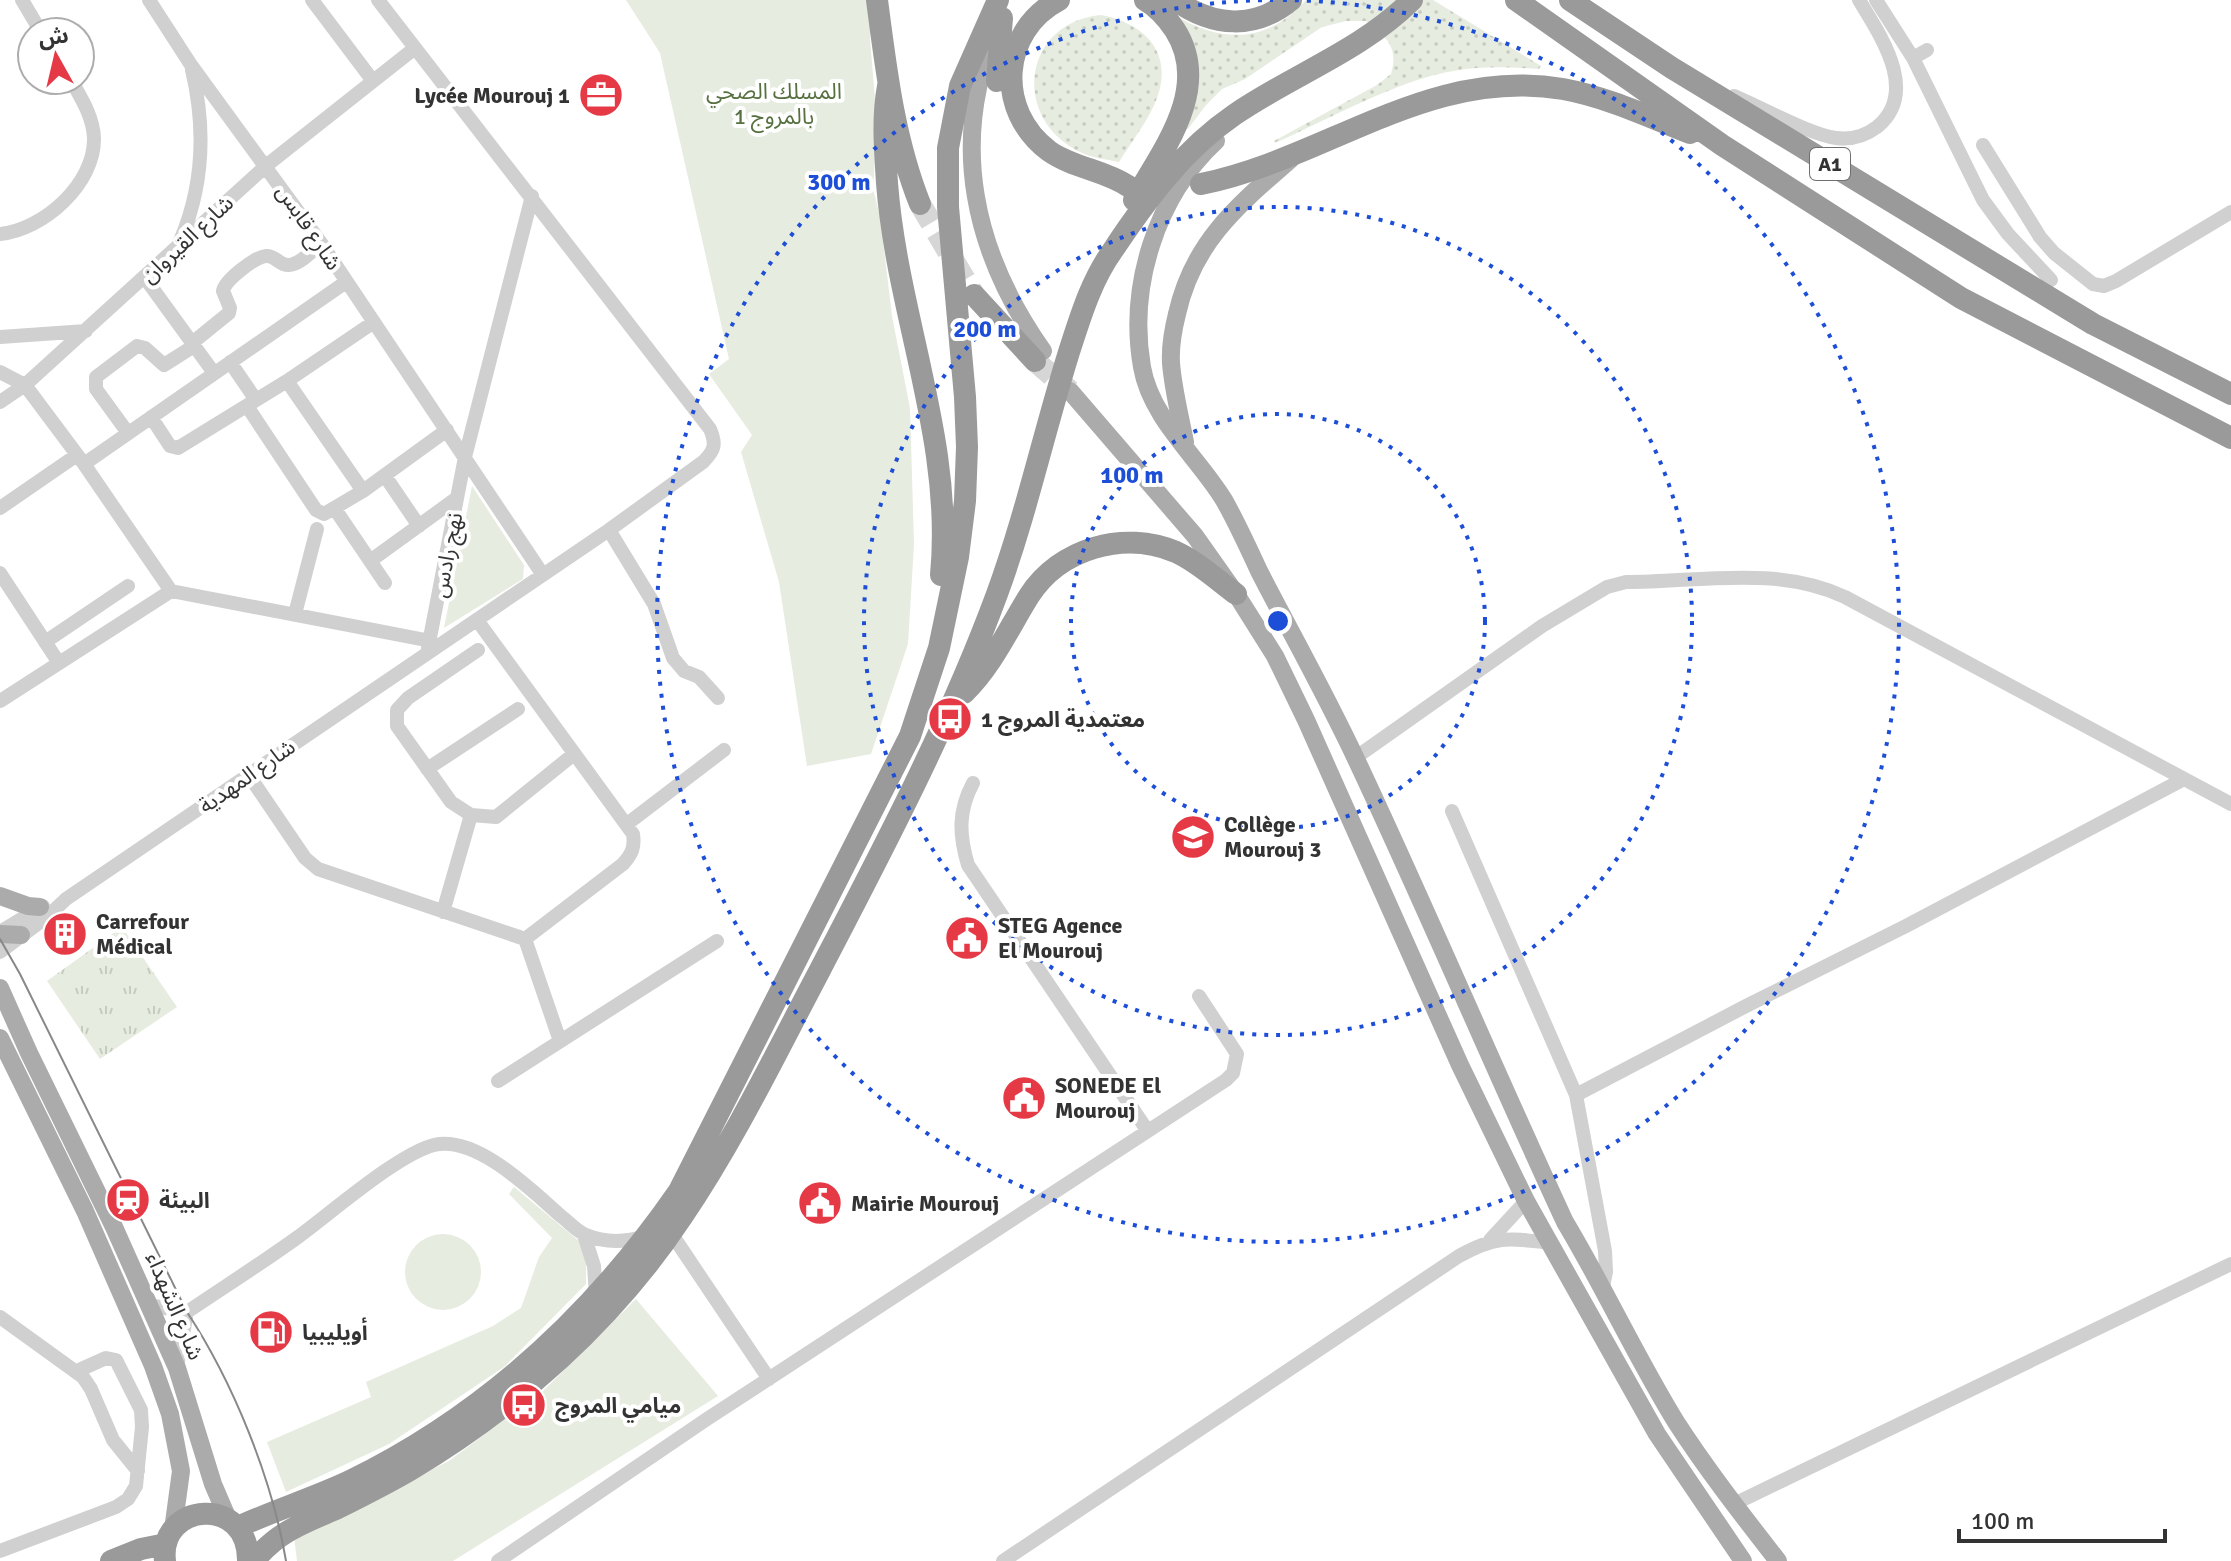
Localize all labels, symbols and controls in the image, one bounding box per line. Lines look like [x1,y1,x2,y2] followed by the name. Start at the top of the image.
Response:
[16,16,96,96] north arrow
[36,21,70,52] text: ش
[577,71,625,119] office icon: Lycée Mourouj 1
[706,78,842,133] park label: المسلك الصحي بالمروج 1
[414,82,570,109] place label: Lycée Mourouj 1
[1810,148,1850,180] road number: A1
[807,167,871,197] text: 300 m
[268,179,348,277] street label: شارع قابس
[135,189,241,291] street label: شارع القيروان
[953,314,1017,344] text: 200 m
[1100,460,1164,490] text: 100 m
[426,510,471,600] street label: نهج رادس
[1264,607,1292,635] centre of rings
[926,695,974,743] bus stop icon: معتمدية المروج 1
[981,706,1145,736] place label: معتمدية المروج 1
[194,733,302,822] street label: شارع المهدية
[1224,811,1321,863] place label: Collège Mourouj 3
[1169,813,1217,861] school or university icon: Collège Mourouj 3
[96,908,189,960] place label: Carrefour Médical
[41,910,89,958] building icon: Carrefour Médical
[998,912,1122,964] place label: STEG Agence El Mourouj
[943,914,991,962] public building icon: STEG Agence El Mourouj
[1055,1072,1161,1124] place label: SONEDE El Mourouj
[1000,1074,1048,1122] public building icon: SONEDE El Mourouj
[104,1176,152,1224] station icon: البيئة
[796,1179,844,1227] public building icon: Mairie Mourouj
[159,1187,210,1214] place label: البيئة
[851,1190,999,1217] place label: Mairie Mourouj
[137,1248,210,1365] street label: شارع الشهداء
[247,1308,295,1356] fuel station icon: أويليبيا
[302,1317,368,1346] place label: أويليبيا
[500,1381,548,1429] bus stop icon: ميامي المروج
[555,1392,681,1423] place label: ميامي المروج
[1959,1493,2165,1543] scale bar
[1971,1506,2034,1536] text: 100 m

